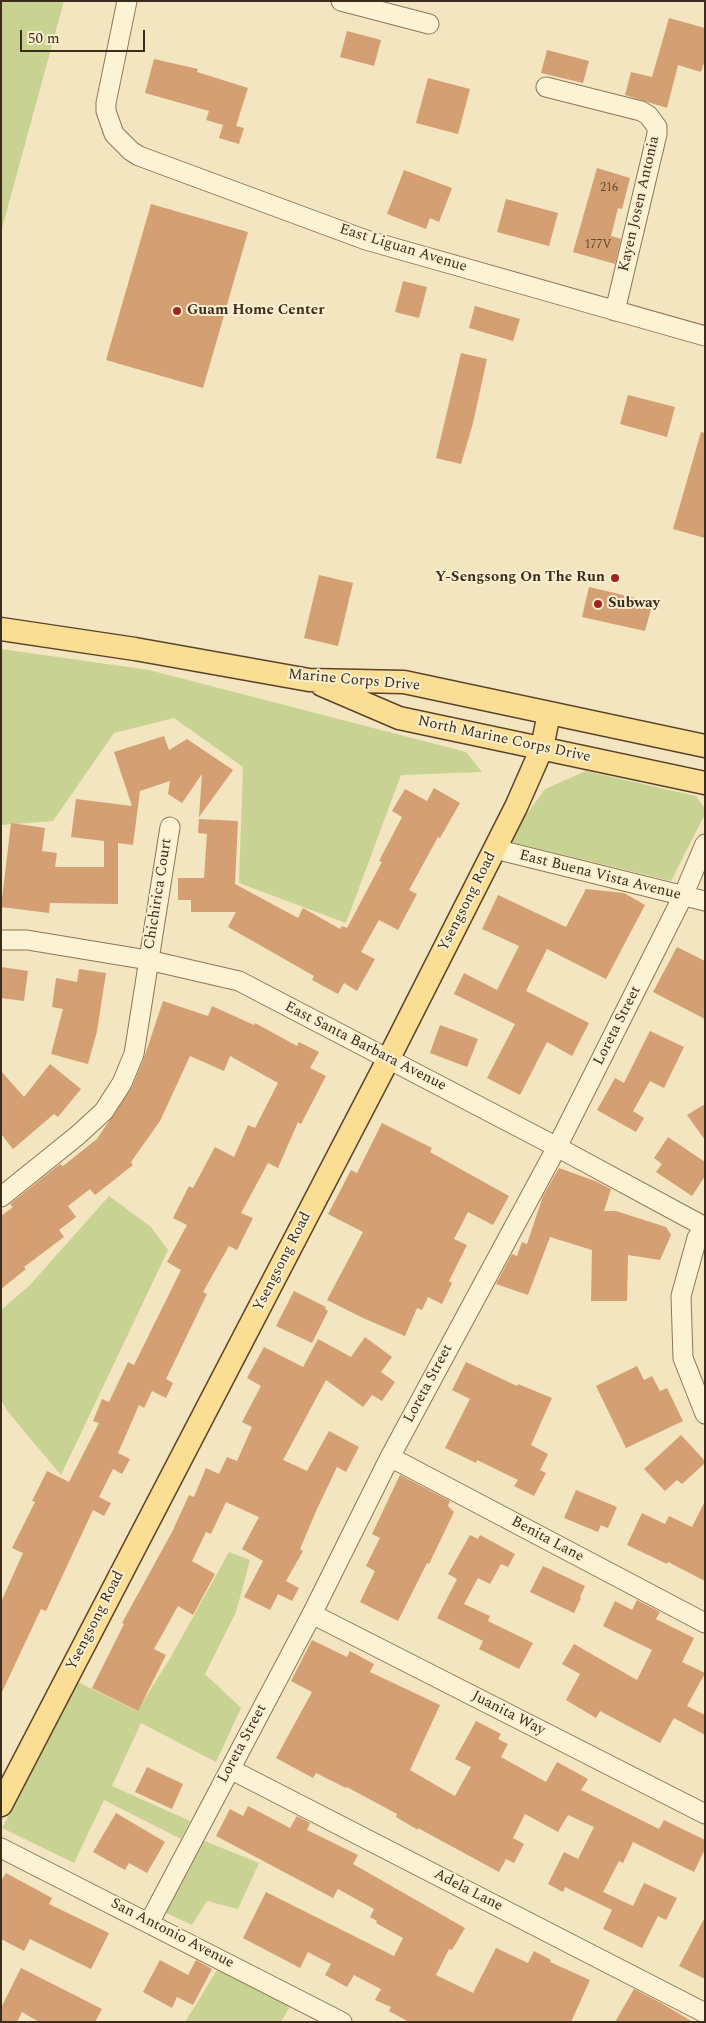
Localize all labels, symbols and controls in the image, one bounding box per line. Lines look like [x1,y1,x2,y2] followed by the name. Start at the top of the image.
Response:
[22,20,148,52] scale bar
[28,27,60,50] text: 50 m
[616,134,664,274] street label: Kayen Josen Antonia
[600,182,618,196] house number: 216
[337,221,469,277] street label: East Liguan Avenue
[585,239,611,253] house number: 177V
[187,302,325,320] place label: Guam Home Center
[171,305,183,317] marker: Guam Home Center
[435,569,605,587] place label: Y-Sengsong On The Run
[609,572,621,584] marker: Y-Sengsong On The Run
[608,595,660,613] place label: Subway
[592,598,604,610] marker: Subway
[287,666,421,696] street label: Marine Corps Drive
[416,713,592,767] street label: North Marine Corps Drive
[141,837,177,951] street label: Chichirica Court
[517,847,683,905] street label: East Buena Vista Avenue
[435,849,501,955] street label: Ysengsong Road
[590,983,646,1069] street label: Loreta Street
[281,998,449,1096] street label: East Santa Barbara Avenue
[250,1209,316,1315] street label: Ysengsong Road
[401,1342,457,1426] street label: Loreta Street
[508,1513,586,1567] street label: Benita Lane
[63,1568,129,1674] street label: Ysengsong Road
[468,1688,548,1740] street label: Juanita Way
[215,1702,271,1786] street label: Loreta Street
[431,1866,505,1916] street label: Adela Lane
[107,1895,237,1973] street label: San Antonio Avenue

